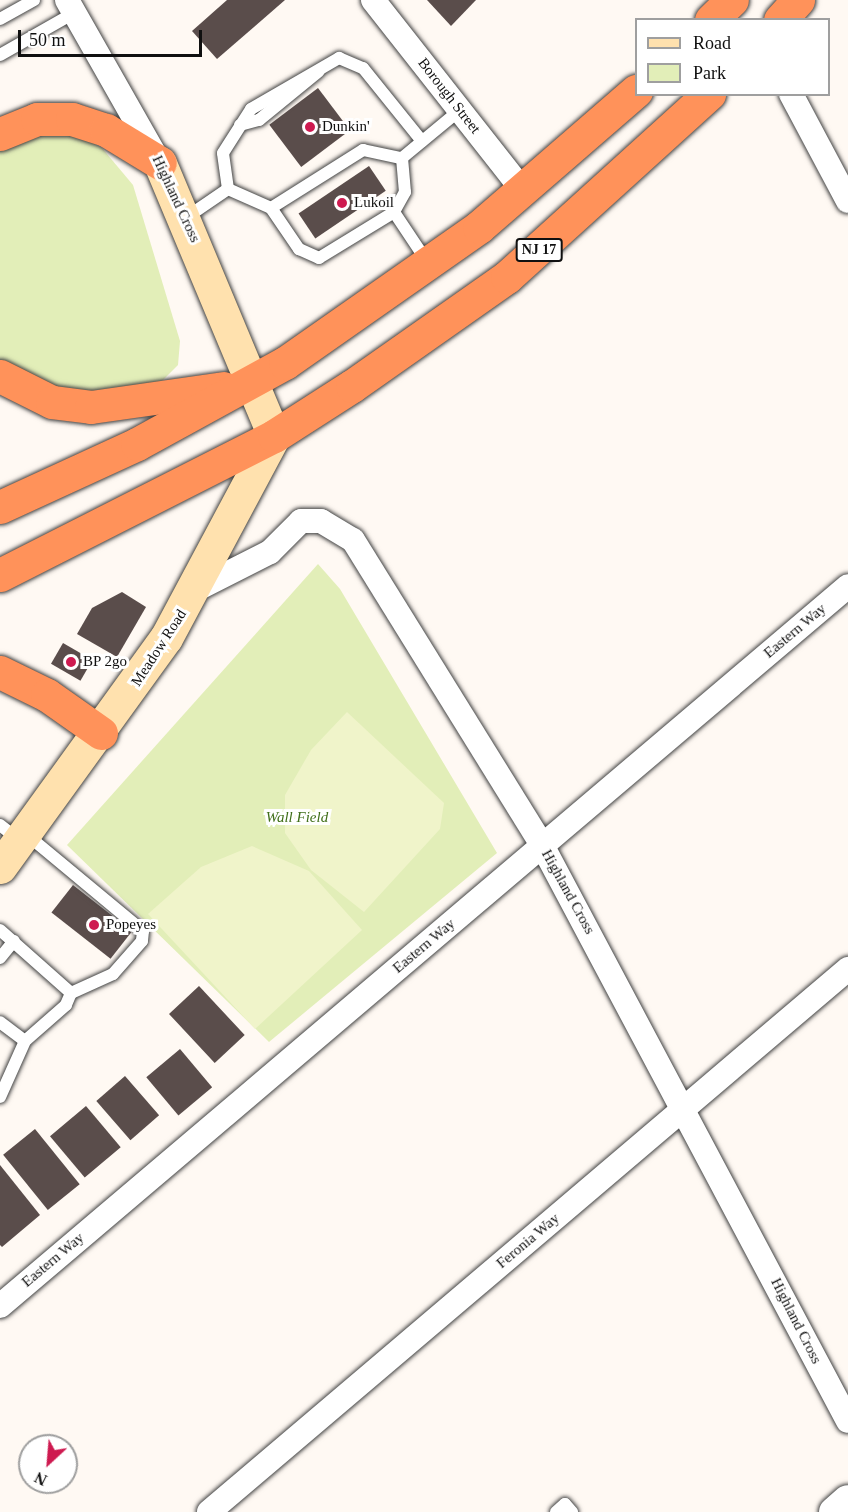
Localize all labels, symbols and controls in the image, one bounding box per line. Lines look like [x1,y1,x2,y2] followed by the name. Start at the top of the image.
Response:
[21,18,206,56] scale bar
[635,18,830,96] legend
[29,30,66,50] text: 50 m
[693,33,731,53] text: Road
[414,55,484,137] street label: Borough Street
[693,63,726,83] text: Park
[322,118,370,136] place label: Dunkin'
[303,120,317,134] marker: Dunkin'
[148,153,204,245] street label: Highland Cross
[354,194,394,212] place label: Lukoil
[335,196,349,210] marker: Lukoil
[515,239,563,261] road number: NJ 17
[760,600,830,662] street label: Eastern Way
[128,606,190,690] street label: Meadow Road
[83,653,128,671] place label: BP 2go
[64,655,78,669] marker: BP 2go
[266,809,328,827] park label: Wall Field
[537,847,599,937] street label: Highland Cross
[389,915,459,977] street label: Eastern Way
[106,916,156,934] place label: Popeyes
[87,918,101,932] marker: Popeyes
[493,1209,563,1273] street label: Feronia Way
[18,1229,88,1291] street label: Eastern Way
[767,1275,825,1367] street label: Highland Cross
[18,1434,78,1494] north arrow
[32,1469,50,1489] text: N

